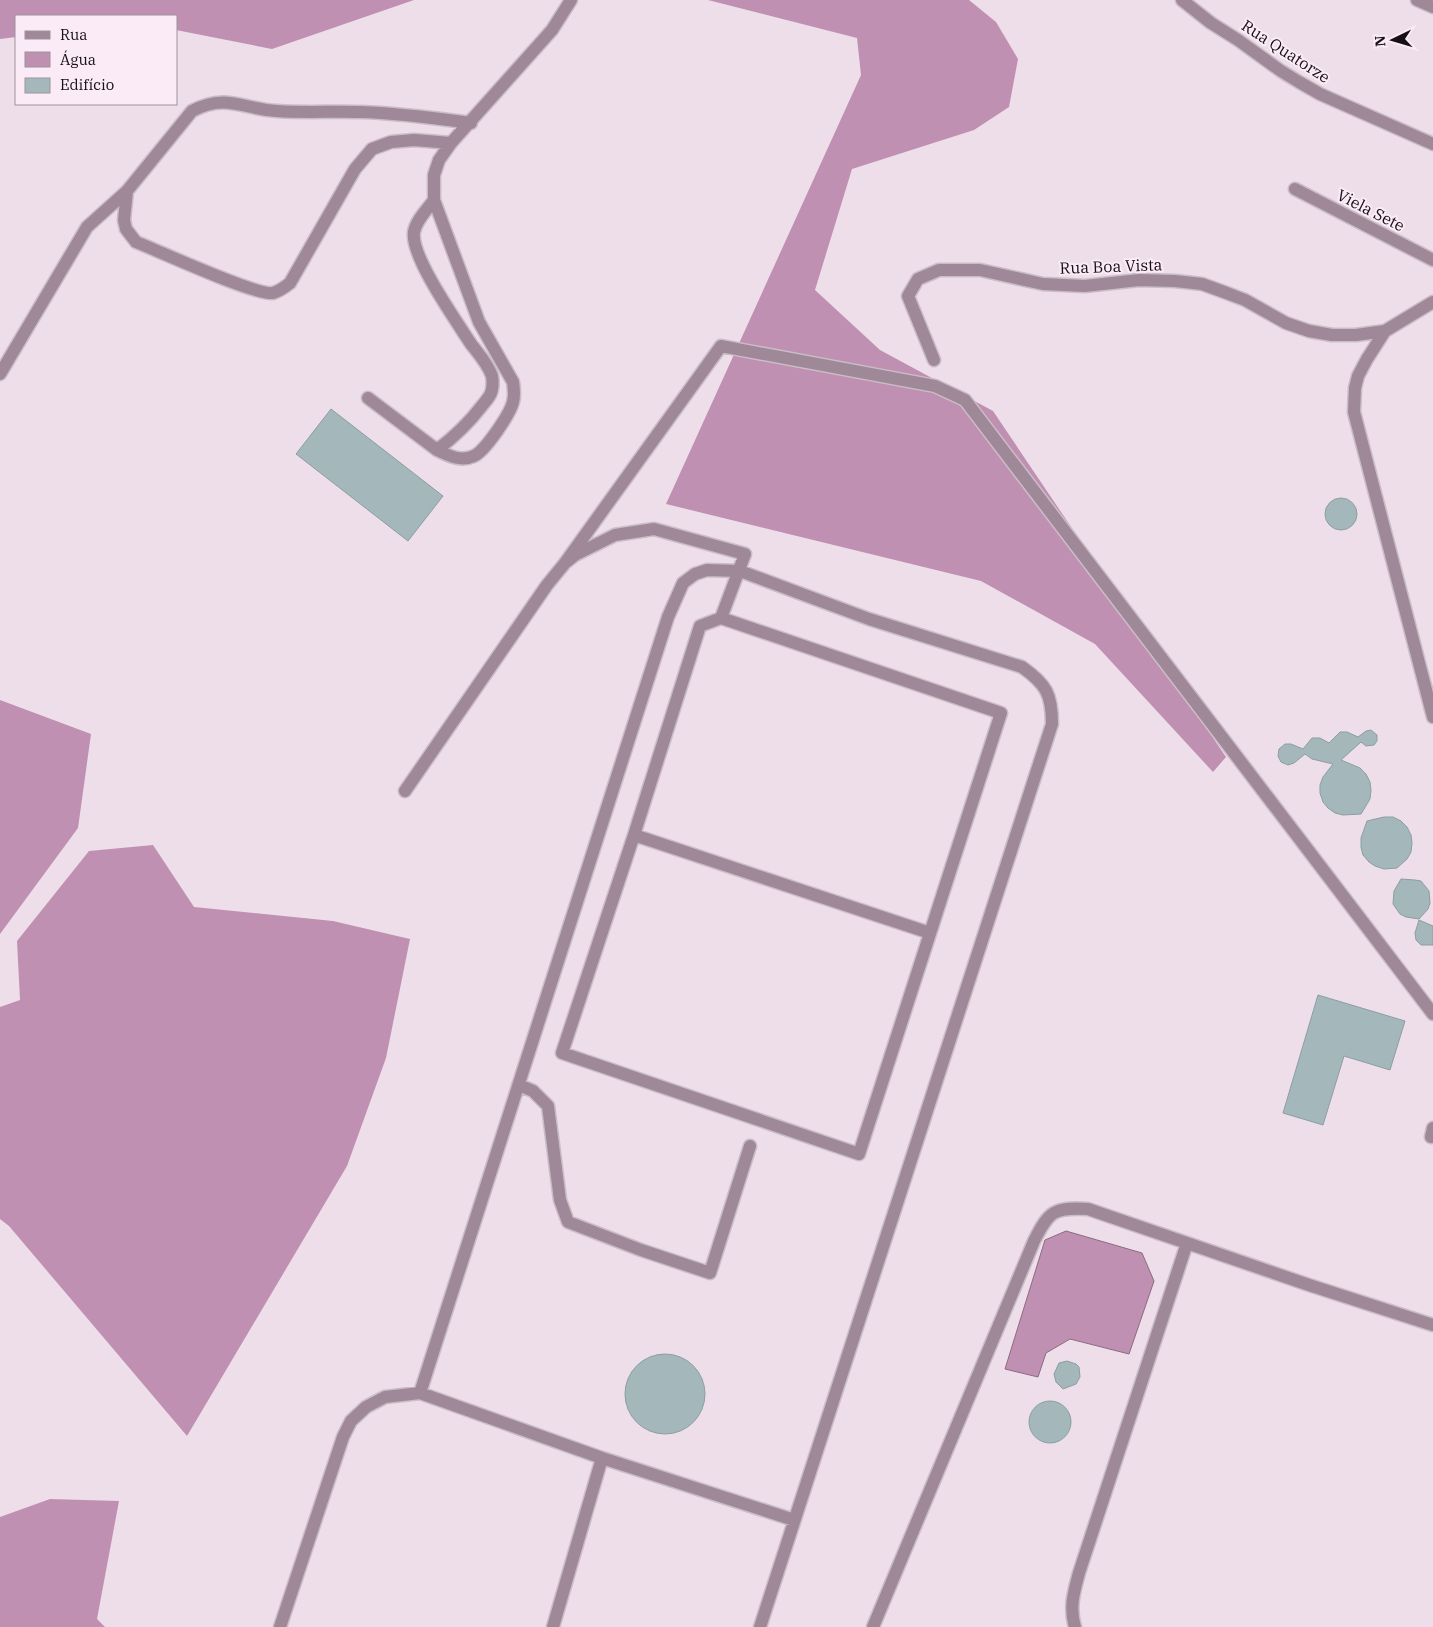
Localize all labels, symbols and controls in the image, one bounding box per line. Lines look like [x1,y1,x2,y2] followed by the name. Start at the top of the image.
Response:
[15,15,178,105] legend
[1238,15,1334,87] street label: Rua Quatorze
[1368,15,1418,65] north arrow
[60,25,87,44] text: Rua
[1371,35,1389,47] text: N
[60,50,96,69] text: Água
[60,75,114,94] text: Edifício
[1334,184,1408,236] street label: Viela Sete
[1059,254,1163,278] street label: Rua Boa Vista

